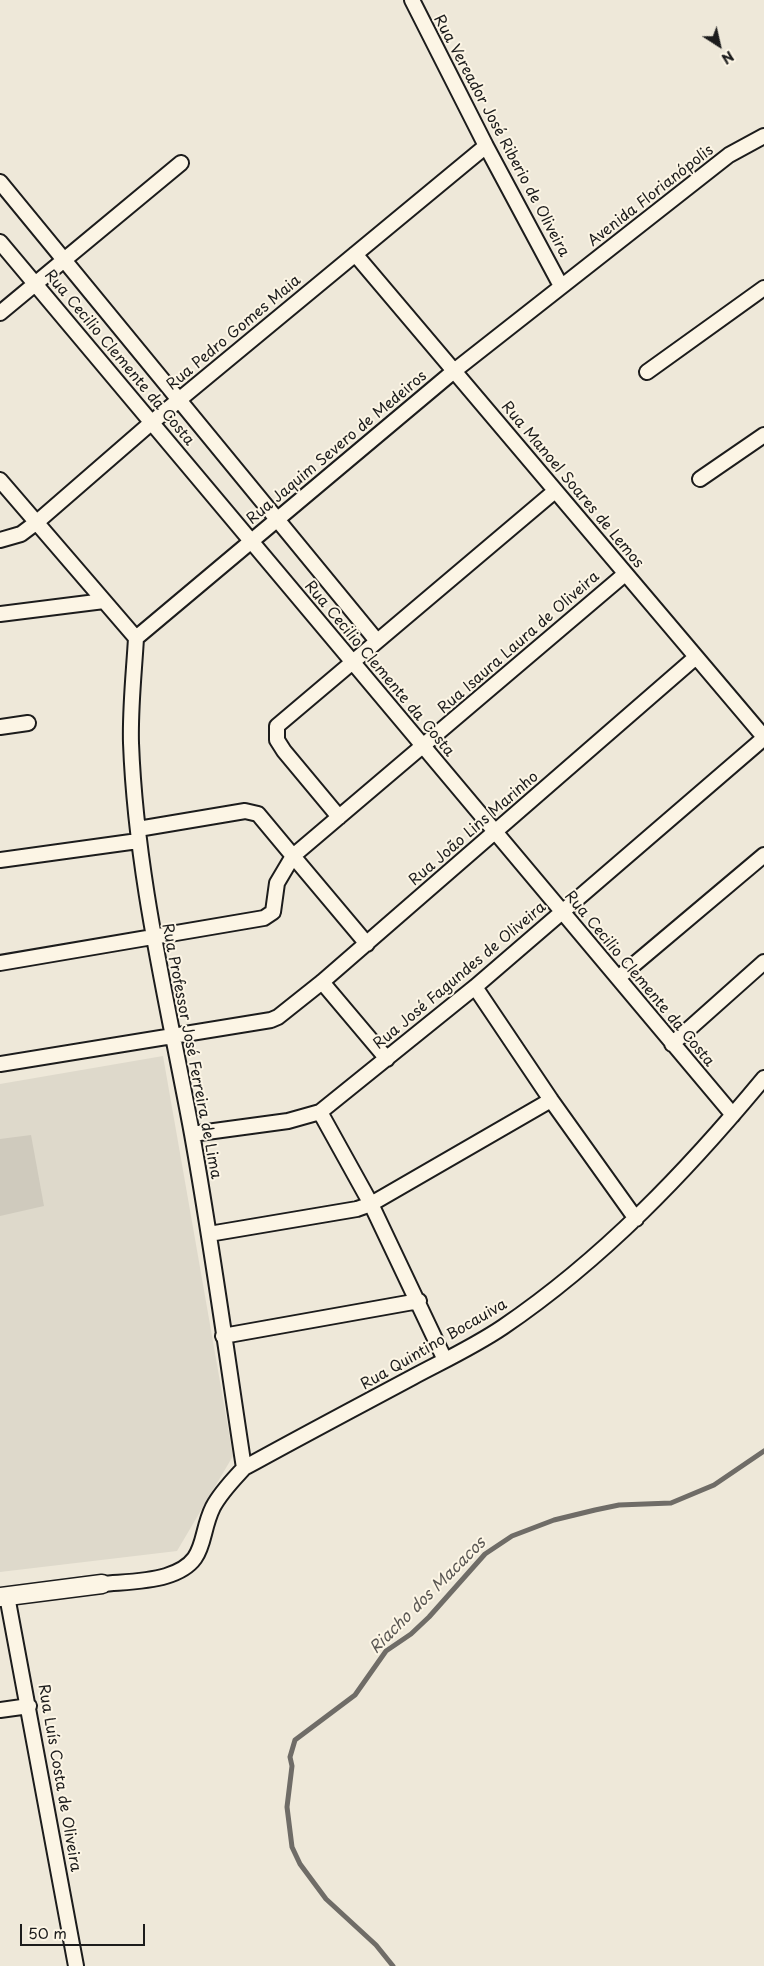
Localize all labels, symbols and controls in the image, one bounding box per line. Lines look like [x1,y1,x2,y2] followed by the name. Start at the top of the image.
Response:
[429,12,573,260] street label: Rua Vereador José Riberio de Oliveira
[694,20,744,70] north arrow
[717,46,738,69] text: N
[585,141,717,251] street label: Avenida Florianópolis
[40,267,198,449] street label: Rua Cecilio Clemente da Costa
[163,272,305,394] street label: Rua Pedro Gomes Maia
[243,367,431,529] street label: Rua Jaquim Severo de Medeiros
[497,398,647,572] street label: Rua Manoel Soares de Lemos
[435,568,603,718] street label: Rua Isaura Laura de Oliveira
[300,578,458,760] street label: Rua Cecilio Clemente da Costa
[406,768,542,890] street label: Rua João Lins Marinho
[560,888,718,1070] street label: Rua Cecilio Clemente da Costa
[370,898,550,1054] street label: Rua José Fagundes de Oliveira
[157,922,225,1180] street label: Rua Professor José Ferreira de Lima
[358,1296,510,1394] street label: Rua Quintino Bocauiva
[366,1534,490,1658] water label: Riacho dos Macacos
[34,1683,84,1873] street label: Rua Luís Costa de Oliveira
[22,1914,148,1946] scale bar
[28,1921,67,1944] text: 50 m

